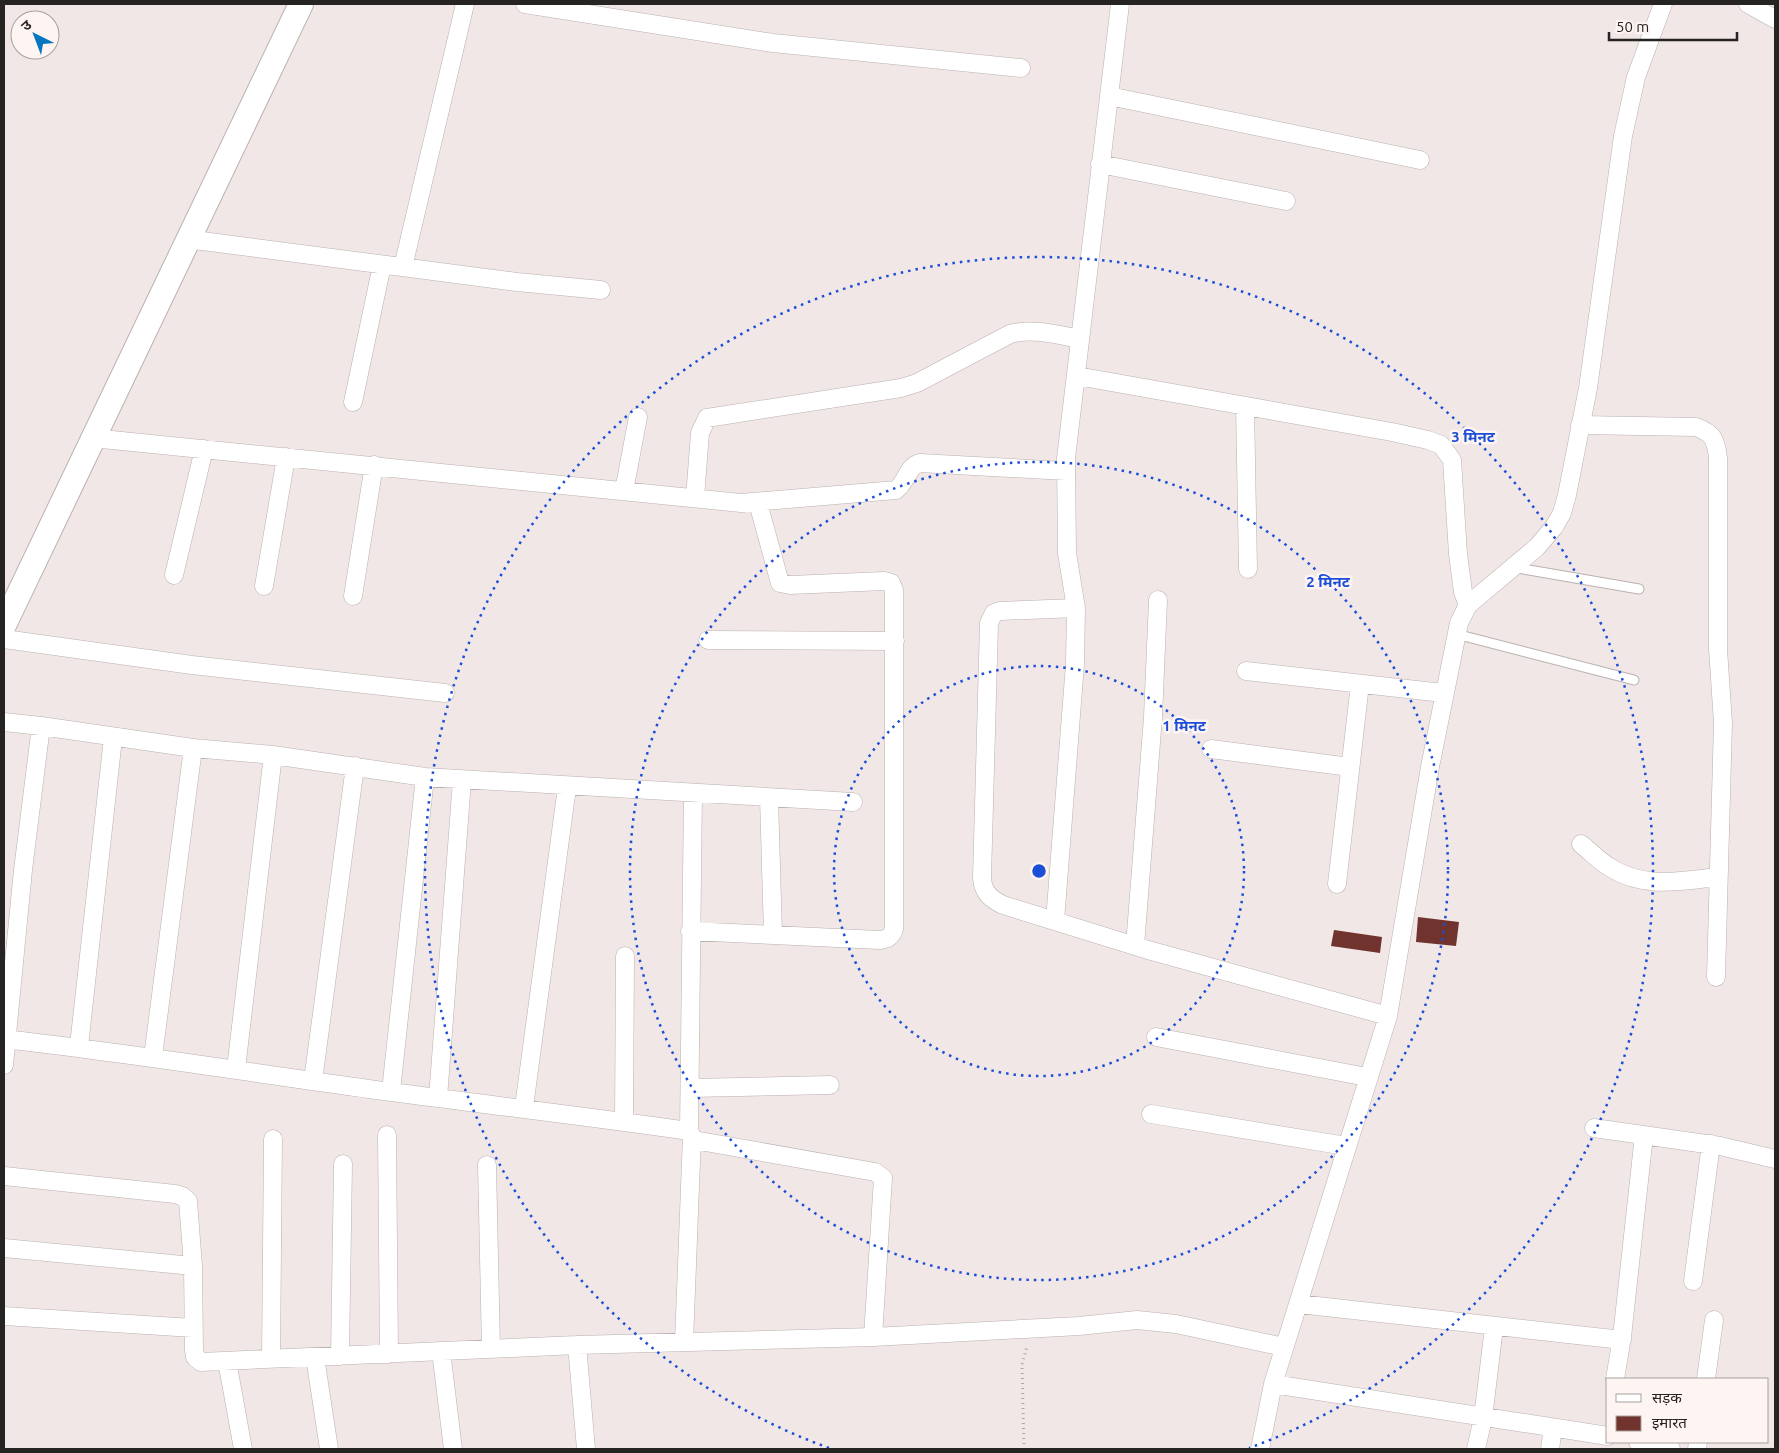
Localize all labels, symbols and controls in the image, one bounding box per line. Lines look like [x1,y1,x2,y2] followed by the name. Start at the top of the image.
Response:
[10,10,60,60] north arrow
[1609,10,1736,42] scale bar
[18,16,35,34] text: उ
[1616,18,1649,35] text: 50 m
[1451,428,1496,445] text: 3 मिनट
[1306,573,1351,590] text: 2 मिनट
[1162,717,1207,734] text: 1 मिनट
[1030,862,1048,880] centre of rings
[1606,1378,1769,1443] legend
[1652,1389,1682,1406] text: सड़क
[1652,1414,1687,1431] text: इमारत

